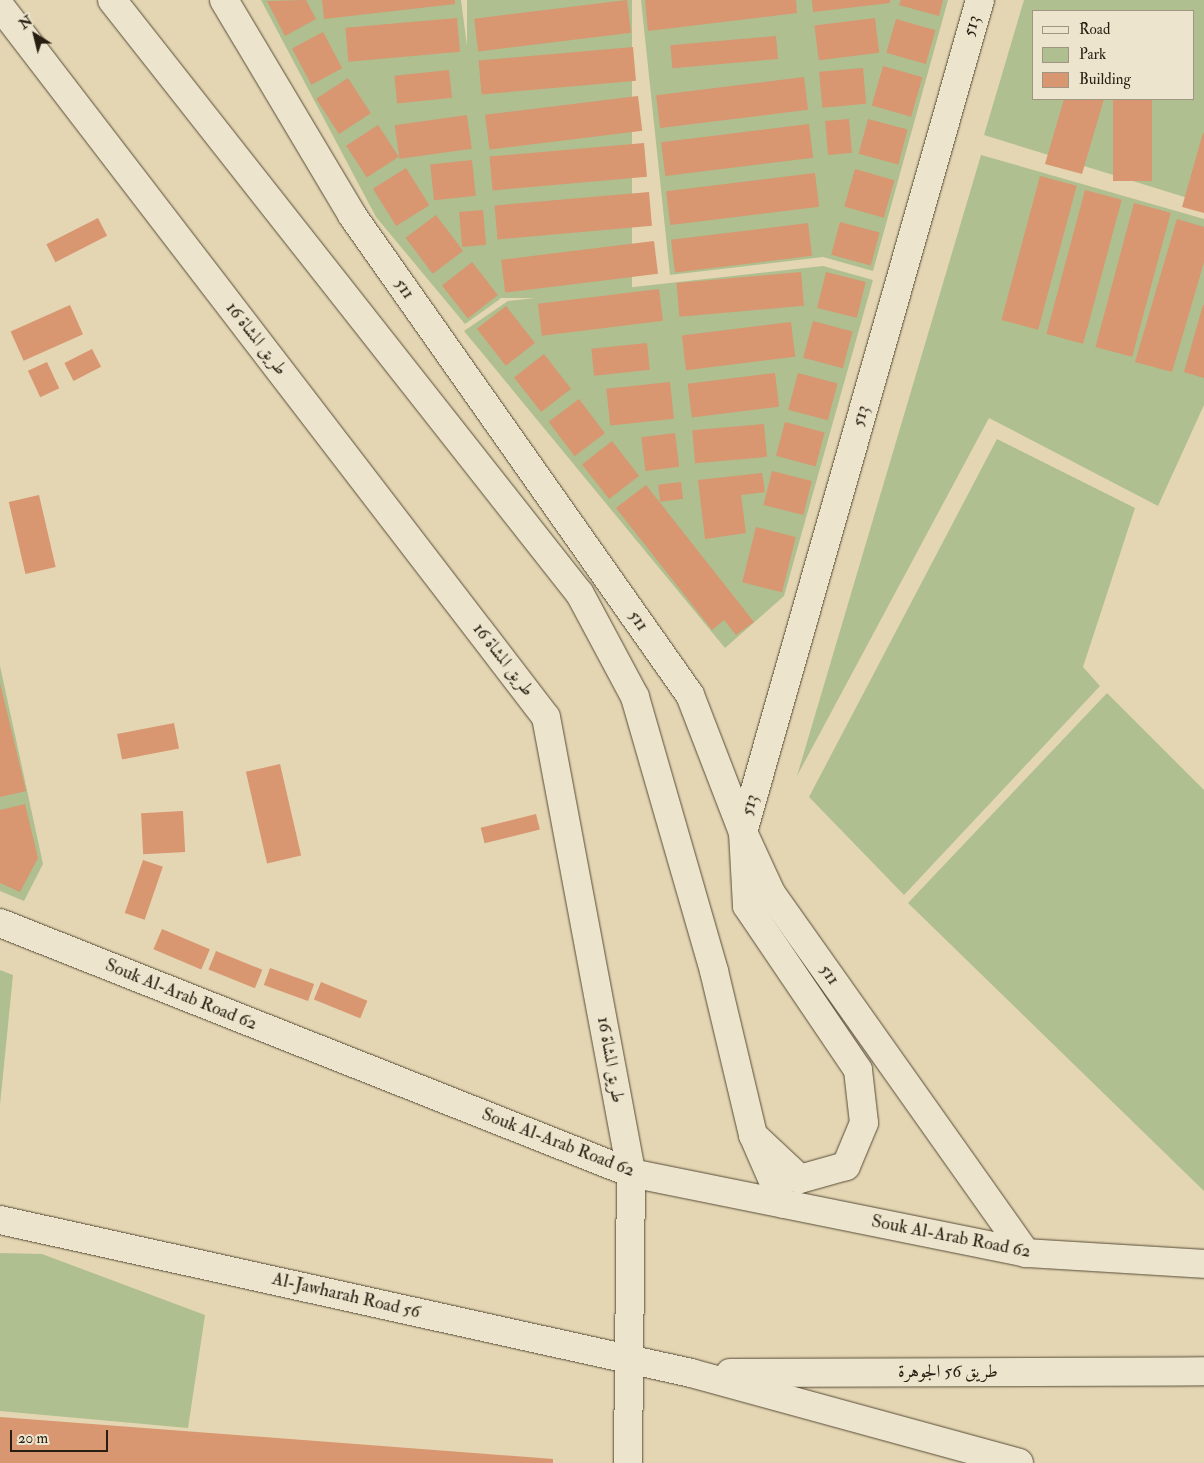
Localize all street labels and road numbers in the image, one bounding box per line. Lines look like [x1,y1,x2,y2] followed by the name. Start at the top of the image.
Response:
[959,13,985,39] street label: 513
[389,274,419,304] street label: 511
[221,298,291,380] street label: طريق المشاة 16
[848,403,874,429] street label: 513
[623,606,653,636] street label: 511
[468,619,538,701] street label: طريق المشاة 16
[737,792,763,818] street label: 513
[102,955,260,1035] street label: Souk Al-Arab Road 62
[814,960,844,990] street label: 511
[592,1015,628,1105] street label: طريق المشاة 16
[479,1104,637,1182] street label: Souk Al-Arab Road 62
[870,1211,1032,1263] street label: Souk Al-Arab Road 62
[270,1268,422,1324] street label: Al-Jawharah Road 56
[898,1361,998,1383] street label: طريق 56 الجوهرة

